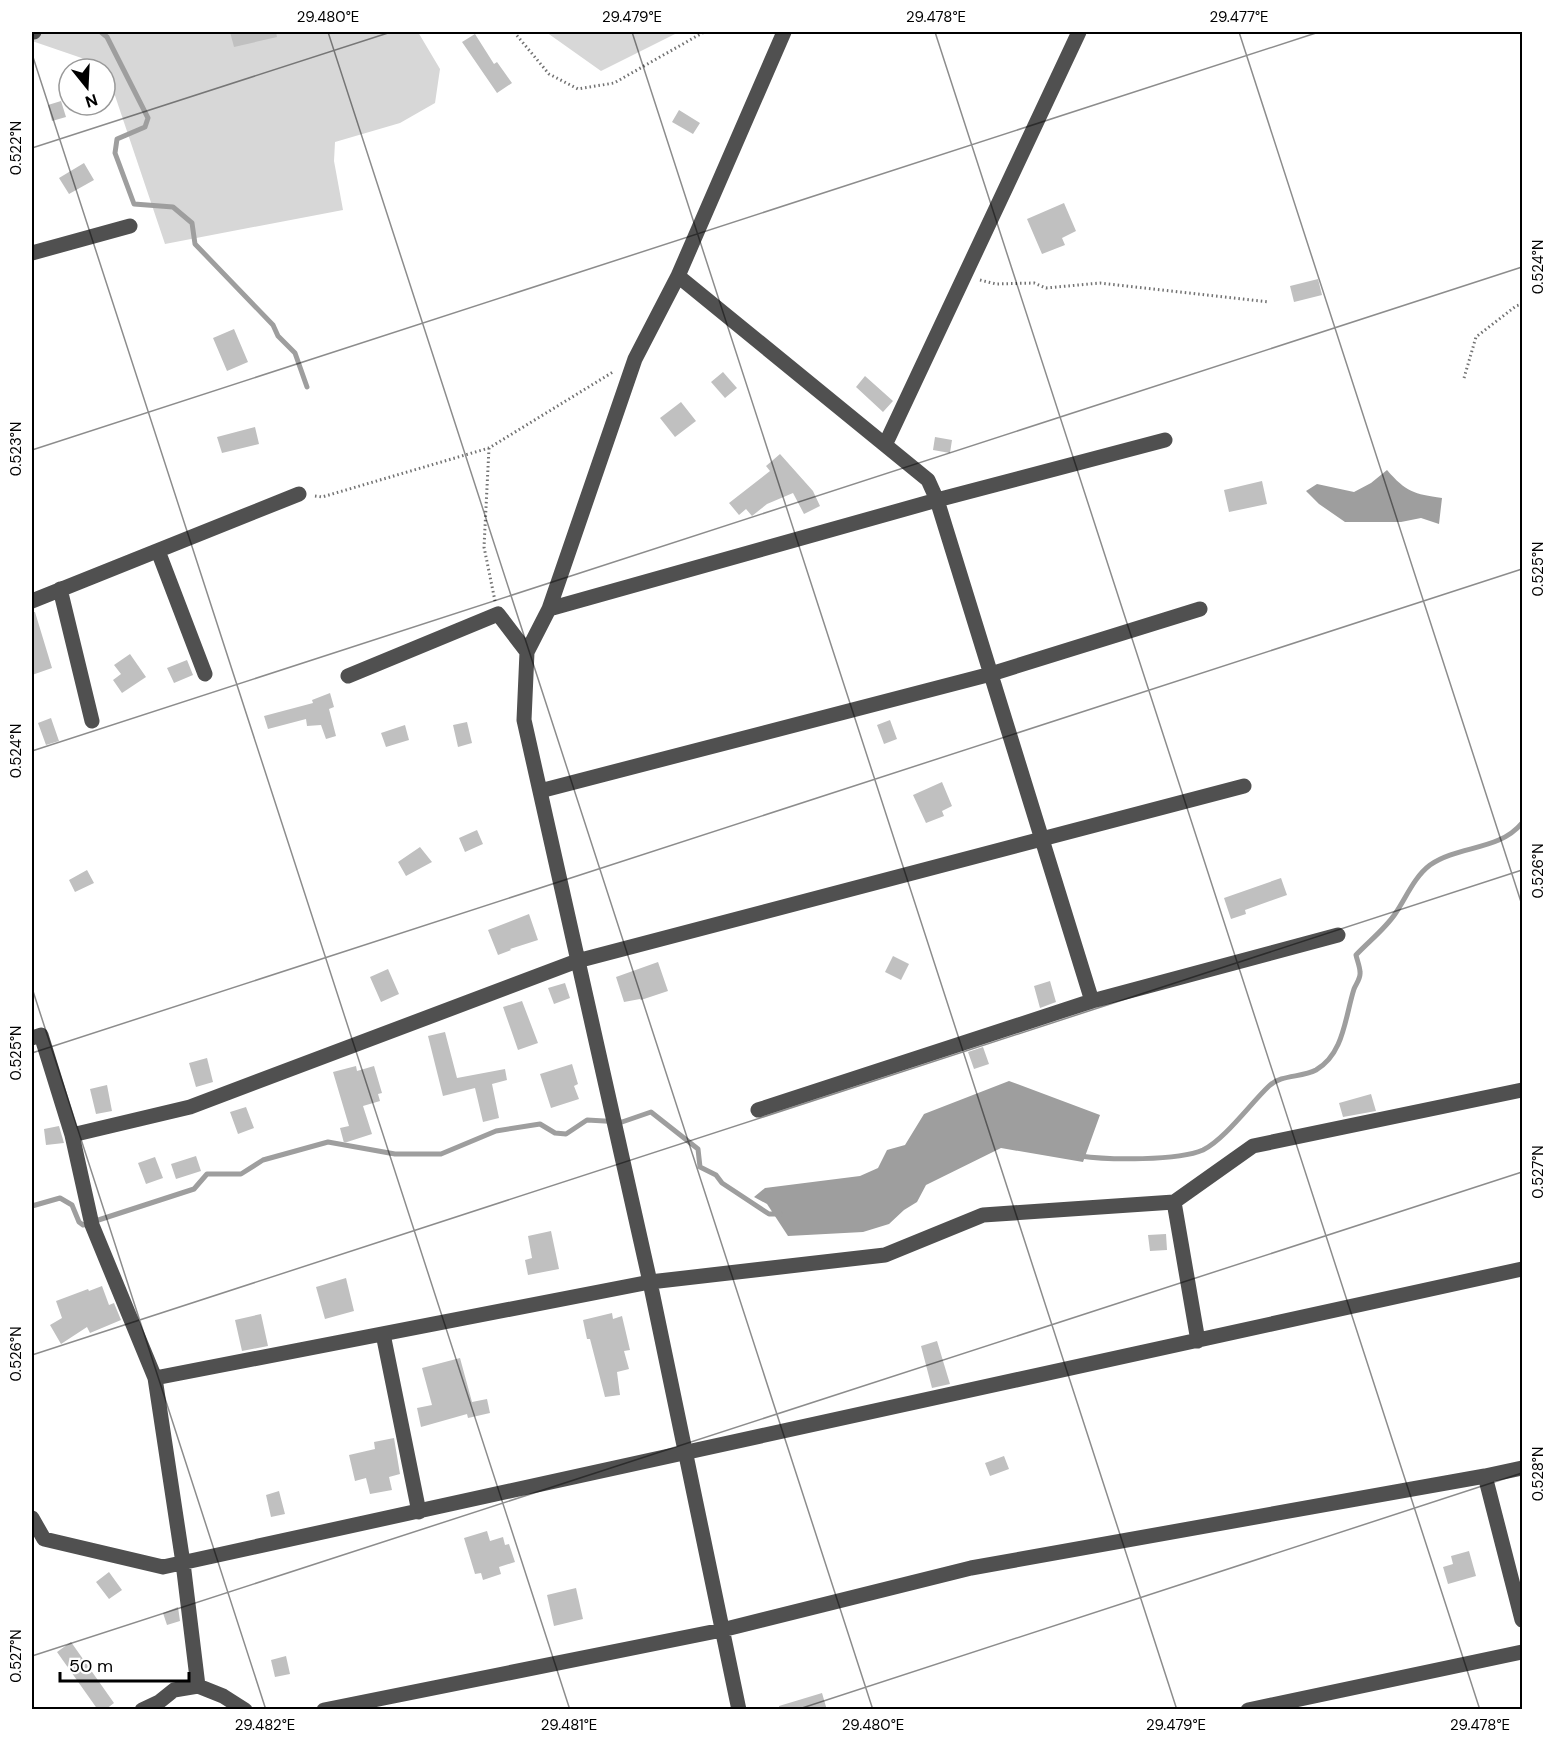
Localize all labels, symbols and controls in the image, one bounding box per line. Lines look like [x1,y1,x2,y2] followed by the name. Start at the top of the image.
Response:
[297,7,359,27] text: 29.480°E
[602,7,662,27] text: 29.479°E
[906,7,966,27] text: 29.478°E
[1209,7,1269,27] text: 29.477°E
[57,57,117,117] north arrow
[83,89,100,113] text: N
[6,121,26,175] text: 0.522°N
[1528,240,1548,294] text: 0.524°N
[6,422,26,476] text: 0.523°N
[1528,542,1548,596] text: 0.525°N
[6,724,26,778] text: 0.524°N
[1528,843,1548,899] text: 0.526°N
[6,1026,26,1080] text: 0.525°N
[1528,1145,1548,1199] text: 0.527°N
[6,1326,26,1382] text: 0.526°N
[1528,1447,1548,1501] text: 0.528°N
[6,1629,26,1683] text: 0.527°N
[60,1645,189,1683] scale bar
[69,1654,113,1678] text: 50 m
[235,1715,295,1735] text: 29.482°E
[541,1715,597,1735] text: 29.481°E
[842,1715,904,1735] text: 29.480°E
[1146,1715,1206,1735] text: 29.479°E
[1450,1715,1510,1735] text: 29.478°E

